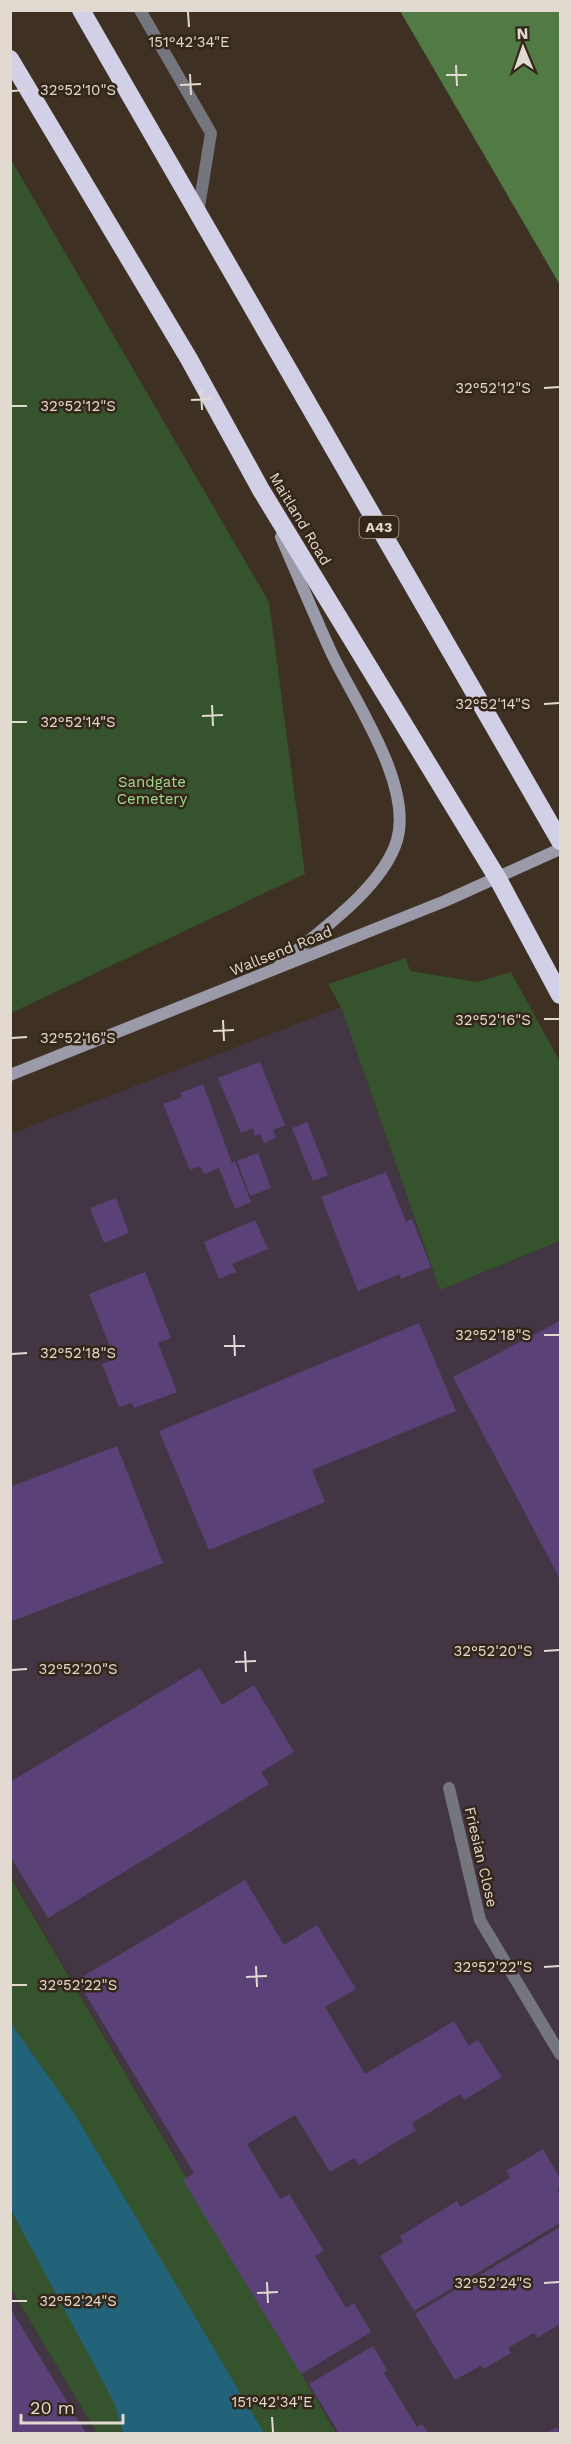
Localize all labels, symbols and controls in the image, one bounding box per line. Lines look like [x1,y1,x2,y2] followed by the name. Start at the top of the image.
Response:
[493,18,553,78] north arrow
[516,24,529,43] text: N
[148,33,230,51] text: 151°42'34"E
[40,81,116,99] text: 32°52'10"S
[455,379,531,397] text: 32°52'12"S
[40,397,116,415] text: 32°52'12"S
[265,469,335,569] street label: Maitland Road
[360,516,398,538] road number: A43
[455,695,531,713] text: 32°52'14"S
[40,713,116,731] text: 32°52'14"S
[117,773,187,808] park label: Sandgate Cemetery
[227,922,335,980] street label: Wallsend Road
[455,1011,531,1029] text: 32°52'16"S
[40,1029,116,1047] text: 32°52'16"S
[455,1326,531,1344] text: 32°52'18"S
[40,1344,116,1362] text: 32°52'18"S
[453,1642,533,1660] text: 32°52'20"S
[38,1660,118,1678] text: 32°52'20"S
[461,1805,501,1909] street label: Friesian Close
[454,1958,532,1976] text: 32°52'22"S
[39,1976,117,1994] text: 32°52'22"S
[454,2274,532,2292] text: 32°52'24"S
[39,2292,117,2310] text: 32°52'24"S
[21,2387,123,2425] scale bar
[231,2393,313,2411] text: 151°42'34"E
[30,2397,75,2418] text: 20 m

